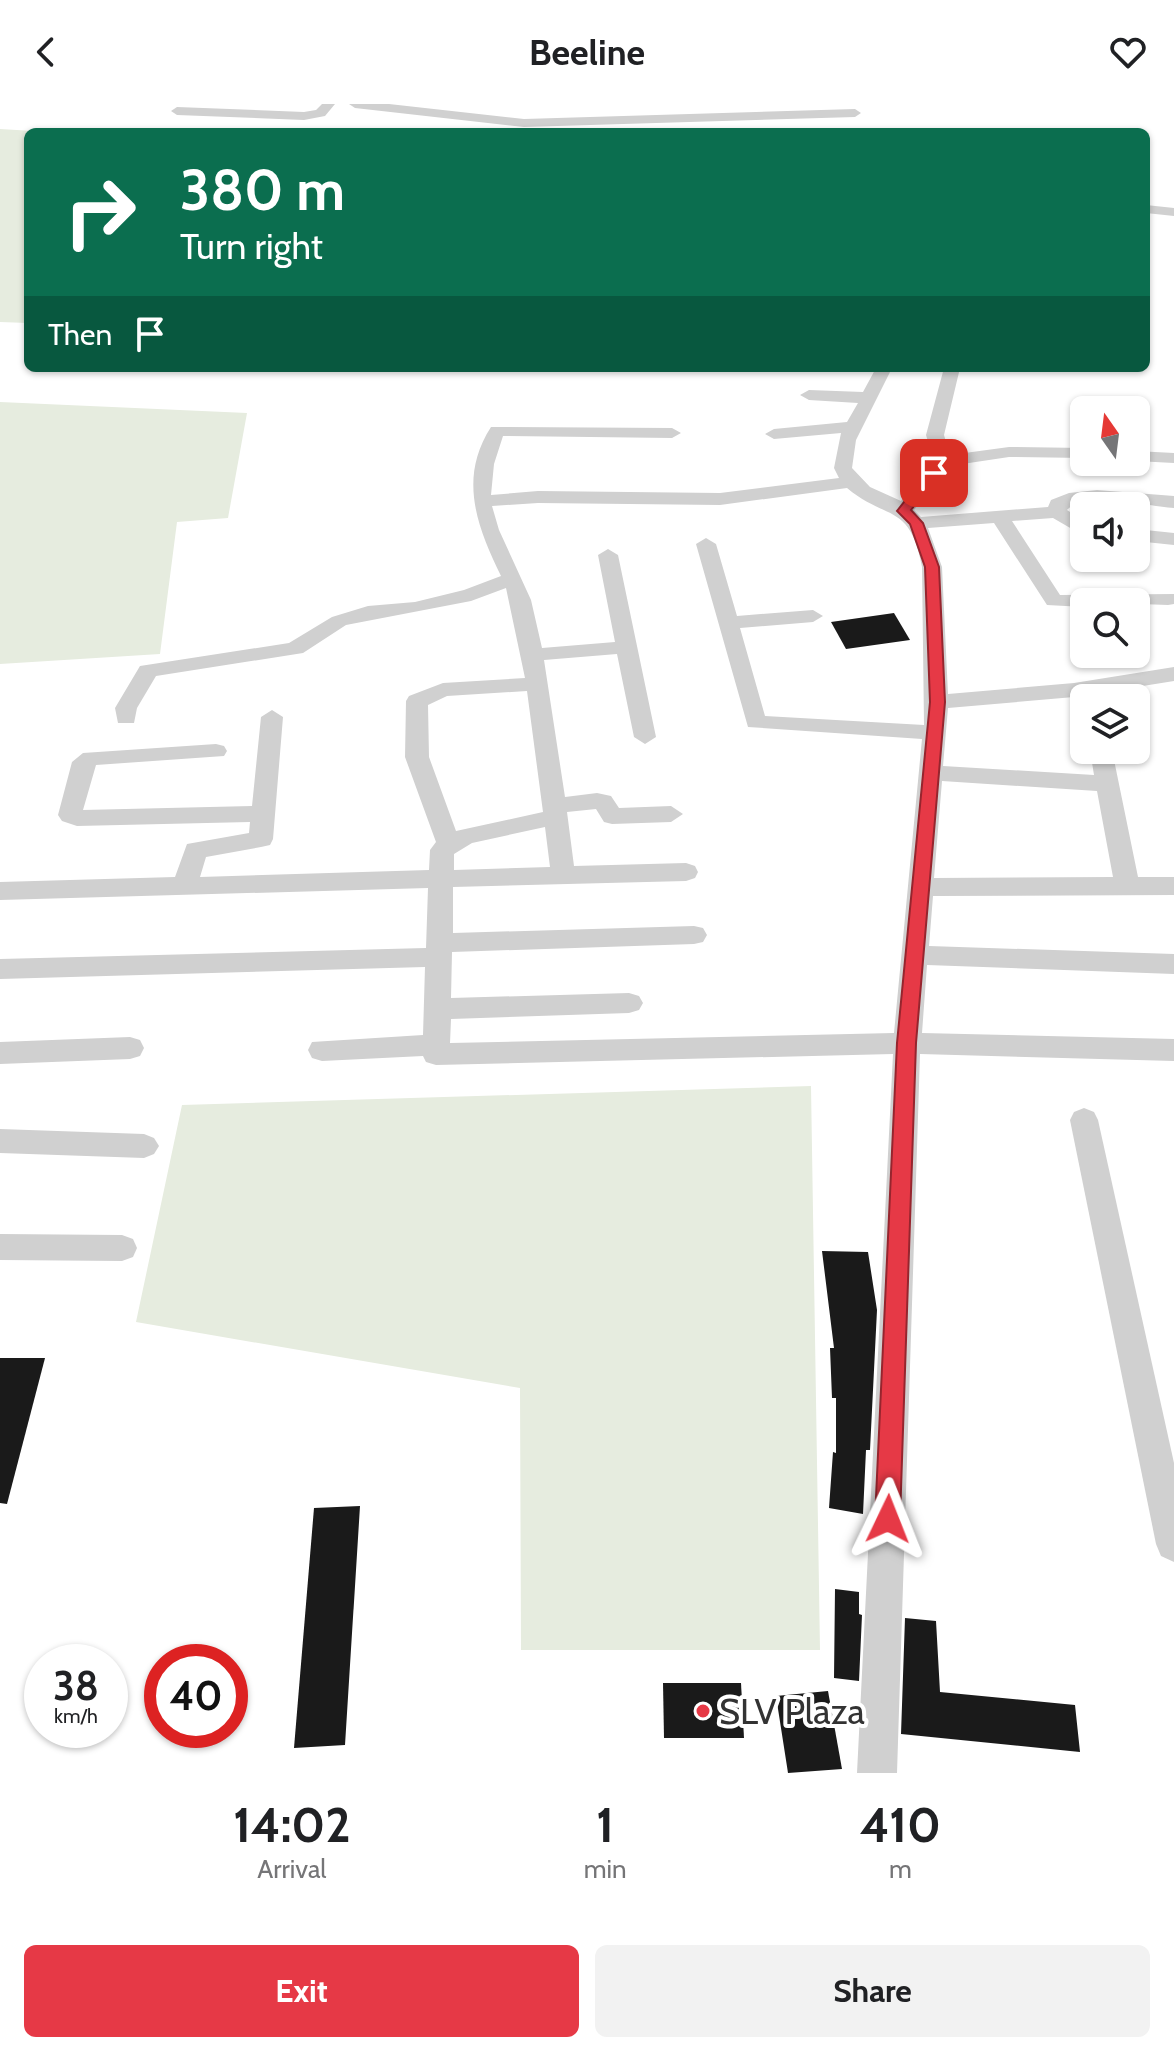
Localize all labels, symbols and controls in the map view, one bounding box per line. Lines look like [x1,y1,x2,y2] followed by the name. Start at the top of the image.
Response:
[24,30,68,74] icon: back
[529,30,645,74] text: Beeline
[1106,30,1150,74] icon: heart
[180,156,345,224] text: 380 m
[48,160,152,264] icon: right
[180,224,323,268] text: Turn right
[128,312,172,356] icon: arrive
[48,316,112,353] text: Then
[1070,396,1150,476] north arrow
[1070,396,1150,764] map controls
[900,439,968,507] pin
[912,451,956,495] icon: arrive
[1070,492,1150,572] button: sound
[1070,588,1150,668] button: search
[1070,684,1150,764] button: layers
[846,1477,930,1561] position arrow
[144,1644,248,1748] speed limit sign: 40
[53,1661,99,1710] text: 38
[719,1689,865,1733] place label: SLV Plaza
[694,1702,712,1720] marker: SLV Plaza
[54,1704,98,1728] text: km/h
[233,1796,351,1854] text: 14:02
[596,1796,614,1854] text: 1
[860,1796,941,1854] text: 410
[257,1853,327,1885] text: Arrival
[584,1853,627,1885] text: min
[889,1853,912,1885] text: m
[24,1945,579,2037] button: Exit
[595,1945,1150,2037] button: Share

